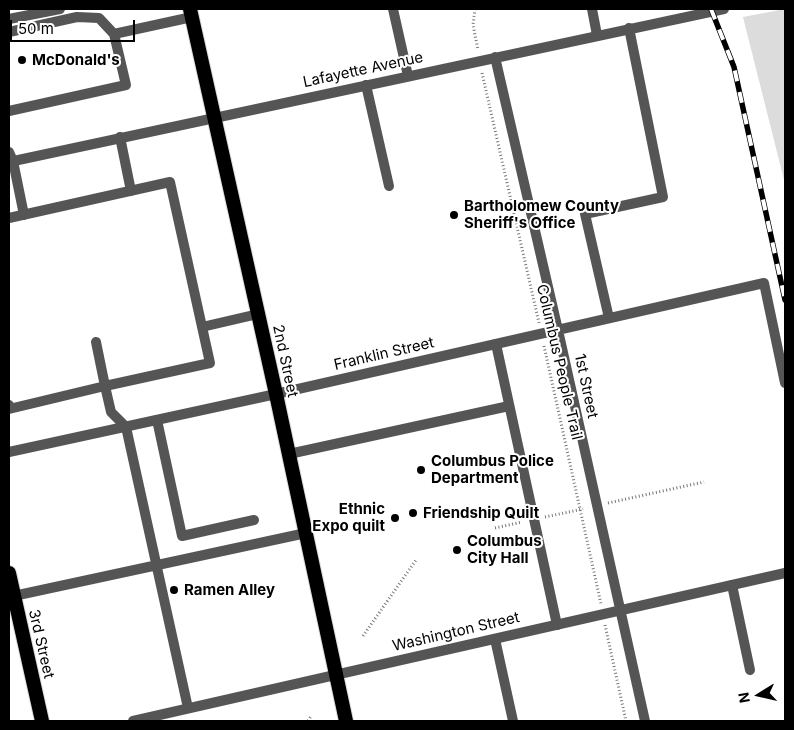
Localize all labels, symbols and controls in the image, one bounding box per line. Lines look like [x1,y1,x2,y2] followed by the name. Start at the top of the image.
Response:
[12,10,138,42] scale bar
[18,19,54,38] text: 50 m
[301,48,425,92] street label: Lafayette Avenue
[32,51,120,69] place label: McDonald's
[16,54,28,66] marker: McDonald's
[464,197,619,232] place label: Bartholomew County Sheriff's Office
[448,209,460,221] marker: Bartholomew County Sheriff's Office
[532,283,586,441] street label: Columbus People Trail
[269,323,301,399] street label: 2nd Street
[332,334,436,374] street label: Franklin Street
[570,352,602,420] street label: 1st Street
[431,452,554,487] place label: Columbus Police Department
[415,464,427,476] marker: Columbus Police Department
[312,500,385,535] place label: Ethnic Expo quilt
[423,504,539,522] place label: Friendship Quilt
[407,507,419,519] marker: Friendship Quilt
[389,512,401,524] marker: Ethnic Expo quilt
[467,532,542,567] place label: Columbus City Hall
[451,544,463,556] marker: Columbus City Hall
[184,581,275,599] place label: Ramen Alley
[168,584,180,596] marker: Ramen Alley
[24,608,58,680] street label: 3rd Street
[391,609,521,655] street label: Washington Street
[734,670,784,720] north arrow
[734,691,753,704] text: N

